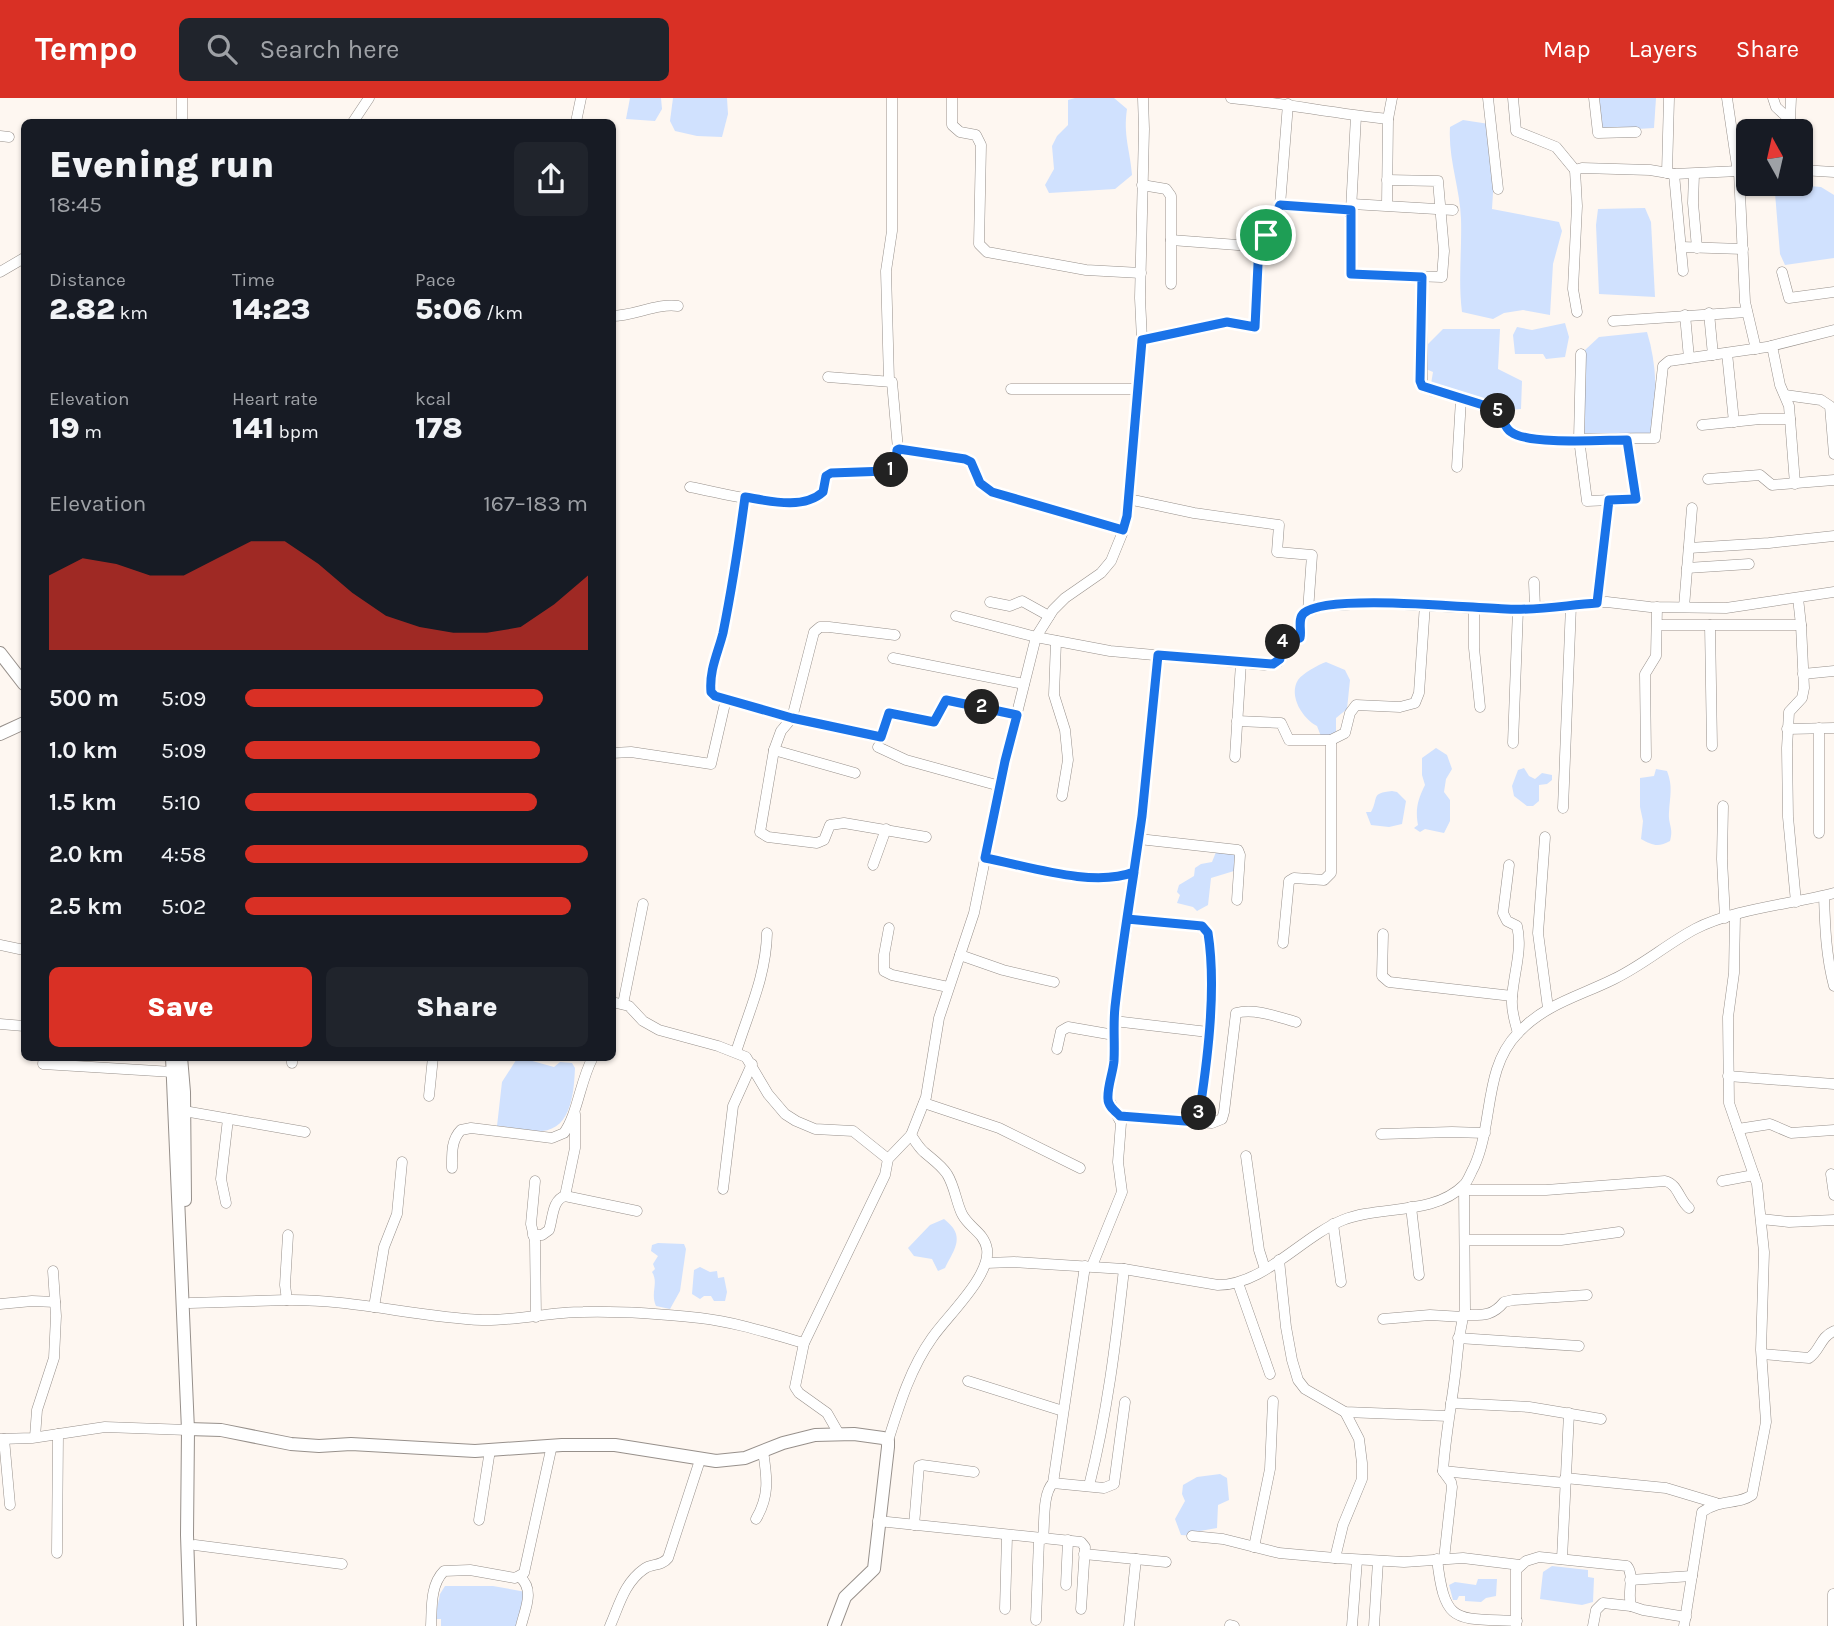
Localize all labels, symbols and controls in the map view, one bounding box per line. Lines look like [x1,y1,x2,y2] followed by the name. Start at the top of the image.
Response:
[179,18,669,81] search box
[35,30,137,68] text: Tempo
[203,30,241,68] icon: search
[259,34,399,65] text: Search here
[1543,35,1591,63] text: Map
[1629,35,1698,63] text: Layers
[1736,35,1799,63] text: Share
[1736,119,1813,196] north arrow
[1736,119,1813,196] map controls
[49,142,274,187] text: Evening run
[514,142,588,216] button: share
[49,191,102,218] text: 18:45
[1236,205,1296,265] pin
[1247,216,1285,254] icon: arrive
[49,269,126,291] text: Distance
[232,269,275,291] text: Time
[415,269,456,291] text: Pace
[49,291,115,327] text: 2.82
[232,291,310,327] text: 14:23
[415,291,482,327] text: 5:06
[115,302,148,324] text: km
[482,302,523,324] text: /km
[49,388,129,410] text: Elevation
[232,388,318,410] text: Heart rate
[415,388,451,410] text: kcal
[1480,394,1516,428] pin: 5
[1492,399,1503,421] text: 5
[49,410,80,446] text: 19
[232,410,274,446] text: 141
[415,410,463,446] text: 178
[80,421,102,443] text: m
[274,421,319,443] text: bpm
[874,452,908,488] pin: 1
[887,458,894,480] text: 1
[49,490,146,517] text: Elevation
[483,490,588,517] text: 167–183 m
[1266,624,1300,660] pin: 4
[1277,630,1288,652] text: 4
[49,685,119,712] text: 500 m
[161,685,206,712] text: 5:09
[964,690,1000,724] pin: 2
[976,695,987,717] text: 2
[49,737,118,764] text: 1.0 km
[161,737,206,764] text: 5:09
[49,789,117,816] text: 1.5 km
[161,789,201,816] text: 5:10
[49,841,124,868] text: 2.0 km
[161,841,206,868] text: 4:58
[49,893,123,920] text: 2.5 km
[161,893,206,920] text: 5:02
[49,967,312,1047] button: Save
[326,967,588,1047] button: Share
[1182,1096,1216,1130] pin: 3
[1193,1101,1204,1123] text: 3

